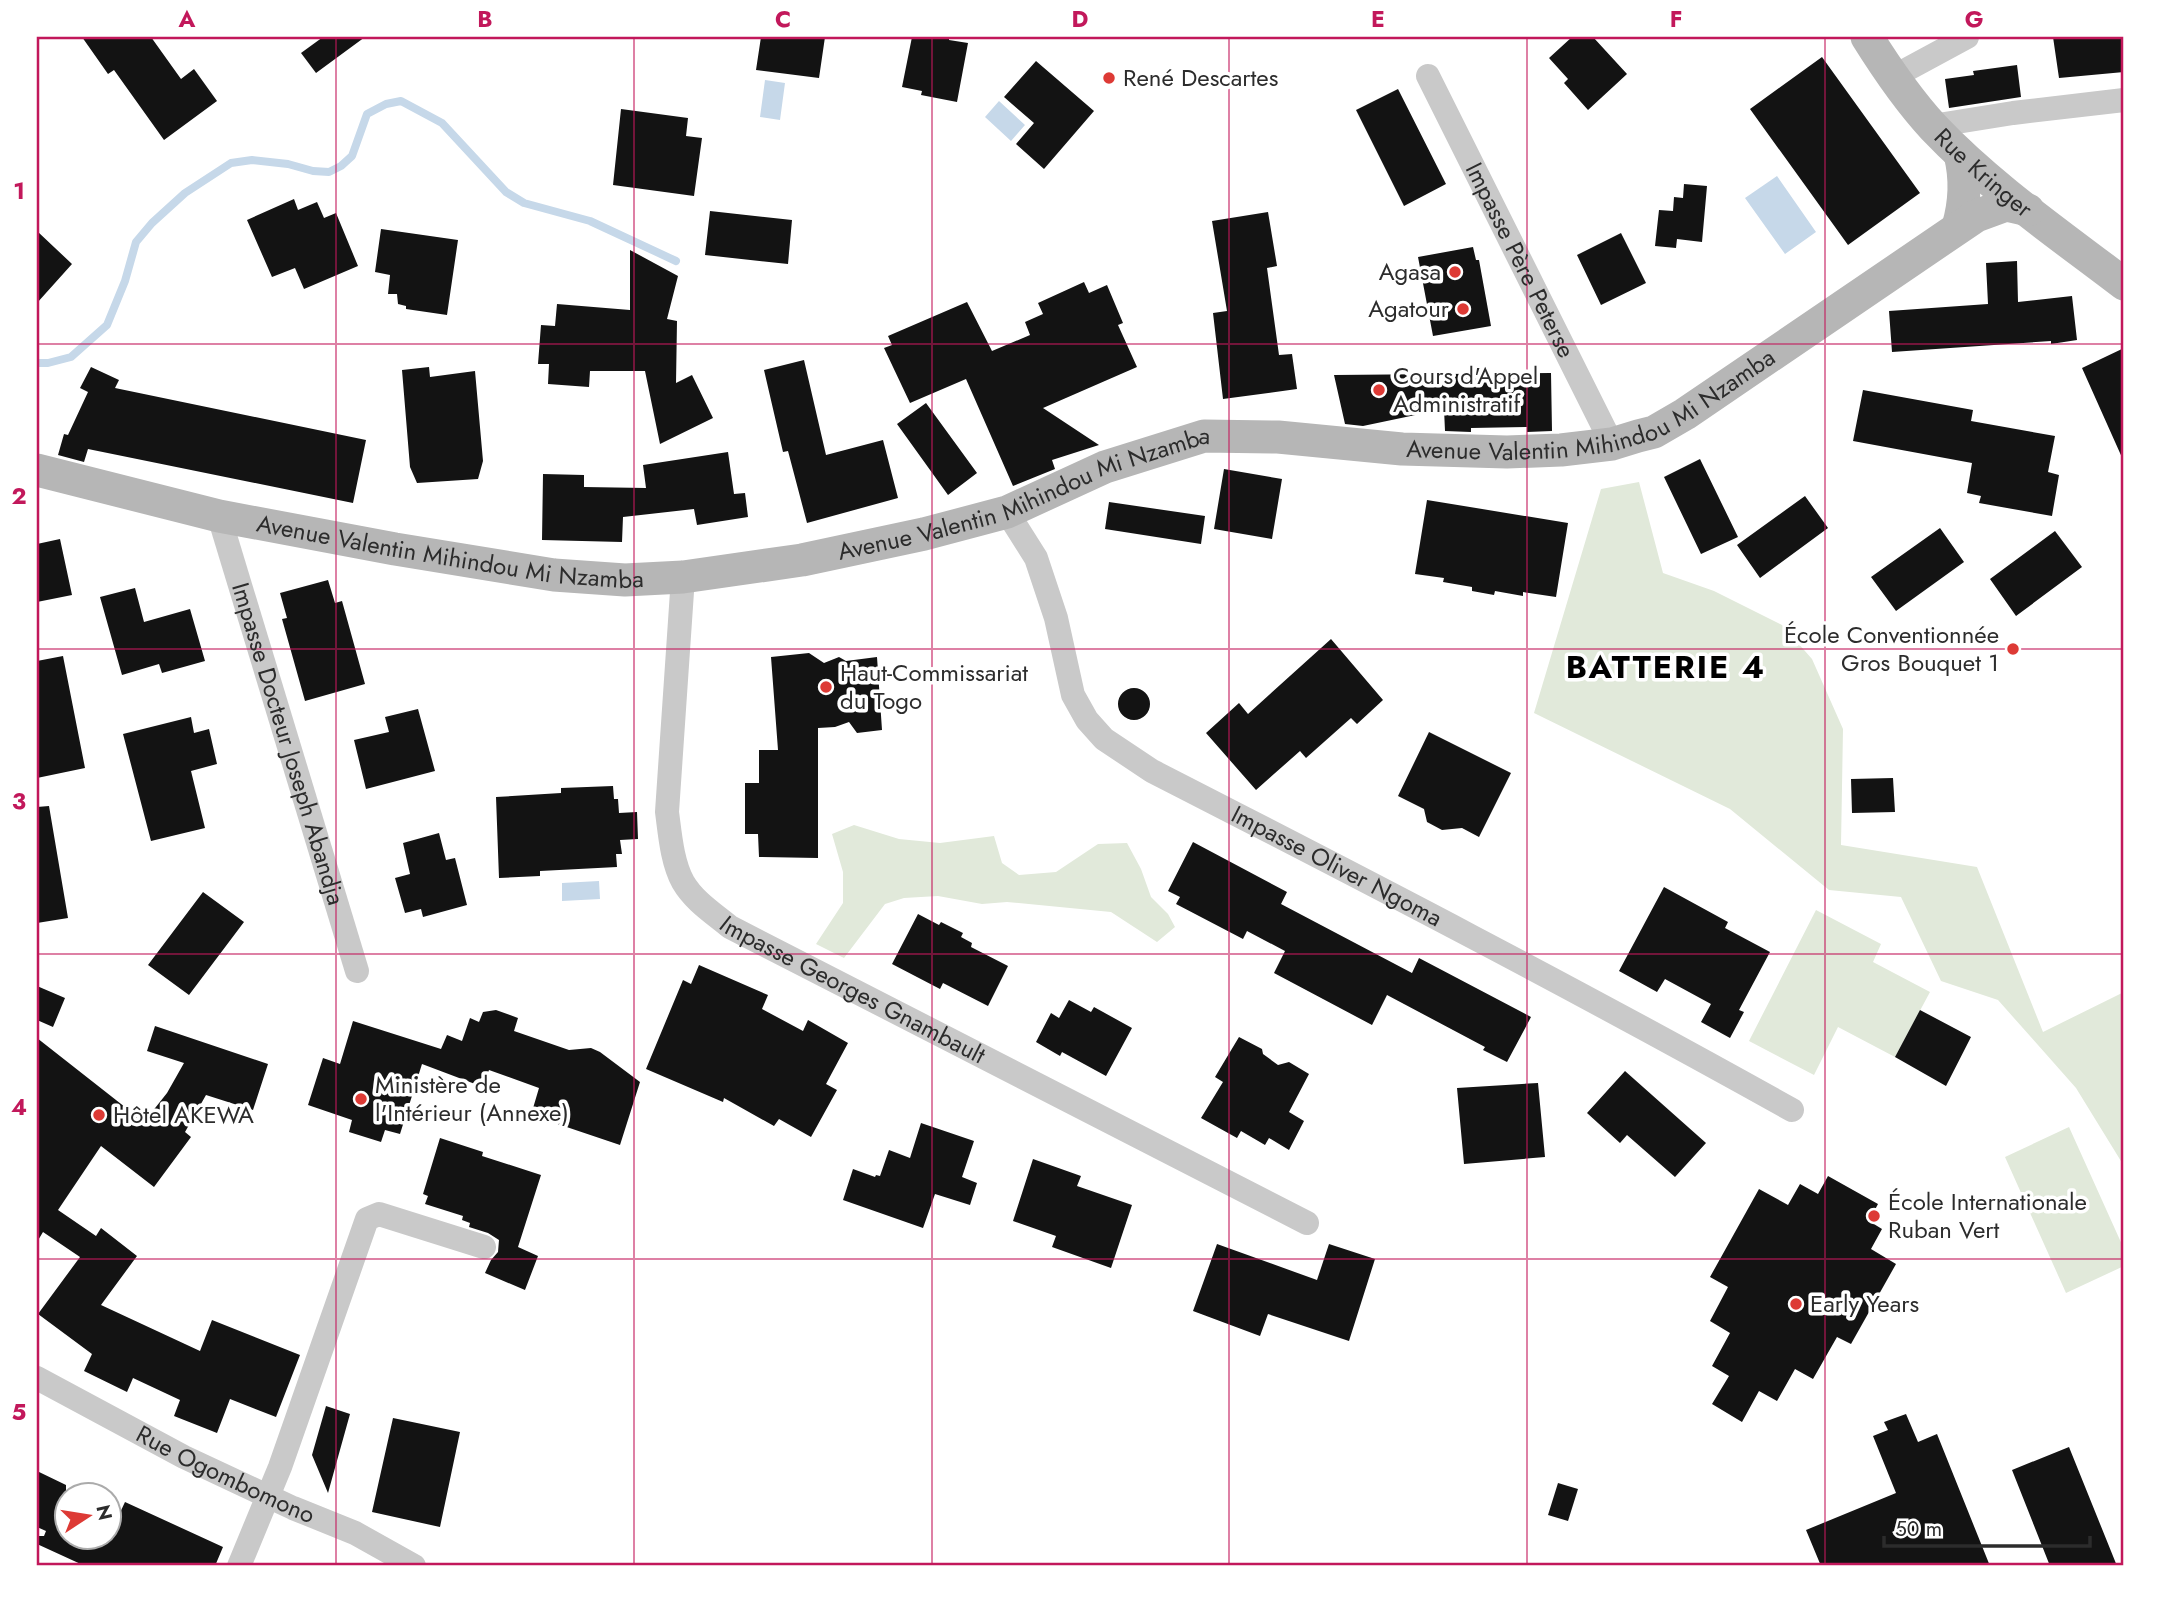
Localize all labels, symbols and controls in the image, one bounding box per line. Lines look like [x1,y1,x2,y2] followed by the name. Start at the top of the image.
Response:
[178,2,196,36] text: A
[477,2,493,36] text: B
[775,2,791,36] text: C
[1072,2,1089,36] text: D
[1371,2,1385,36] text: E
[1670,2,1682,36] text: F
[1965,2,1983,36] text: G
[1123,60,1278,95] place label: René Descartes
[1101,70,1117,86] marker: René Descartes
[1926,120,2041,226] street label: Rue Kringer
[1457,156,1584,364] street label: Impasse Père Peterse
[13,174,25,208] text: 1
[1379,254,1441,289] place label: Agasa
[1447,264,1463,280] marker: Agasa
[1368,291,1450,326] place label: Agatour
[1455,301,1471,317] marker: Agatour
[1406,340,1782,469] street label: Avenue Valentin Mihindou Mi Nzamba
[1393,358,1538,421] place label: Cours d'Appel Administratif
[1371,382,1387,398] marker: Cours d'Appel Administratif
[834,418,1210,569] street label: Avenue Valentin Mihindou Mi Nzamba
[11,479,27,513] text: 2
[254,505,644,597] street label: Avenue Valentin Mihindou Mi Nzamba
[223,578,354,909] street label: Impasse Docteur Joseph Abandja
[1784,617,1999,680] place label: École Conventionnée Gros Bouquet 1
[2005,641,2021,657] marker: École Conventionnée Gros Bouquet 1
[1566,644,1766,690] district label: BATTERIE 4
[840,655,1028,718] place label: Haut-Commissariat du Togo
[818,679,834,695] marker: Haut-Commissariat du Togo
[12,784,26,818] text: 3
[1225,797,1448,935] street label: Impasse Oliver Ngoma
[712,907,992,1072] street label: Impasse Georges Gnambault
[375,1067,569,1130] place label: Ministère de l'Intérieur (Annexe)
[11,1090,27,1124] text: 4
[353,1091,369,1107] marker: Ministère de l'Intérieur (Annexe)
[113,1097,254,1132] place label: Hôtel AKEWA
[91,1107,107,1123] marker: Hôtel AKEWA
[1888,1184,2087,1247] place label: École Internationale Ruban Vert
[1866,1208,1882,1224] marker: École Internationale Ruban Vert
[1810,1286,1919,1321] place label: Early Years
[1788,1296,1804,1312] marker: Early Years
[12,1395,26,1429] text: 5
[130,1416,320,1532] street label: Rue Ogombomono
[52,1480,122,1550] north arrow
[89,1502,119,1523] text: N
[1884,1505,2091,1549] scale bar
[1895,1514,1942,1544] text: 50 m

